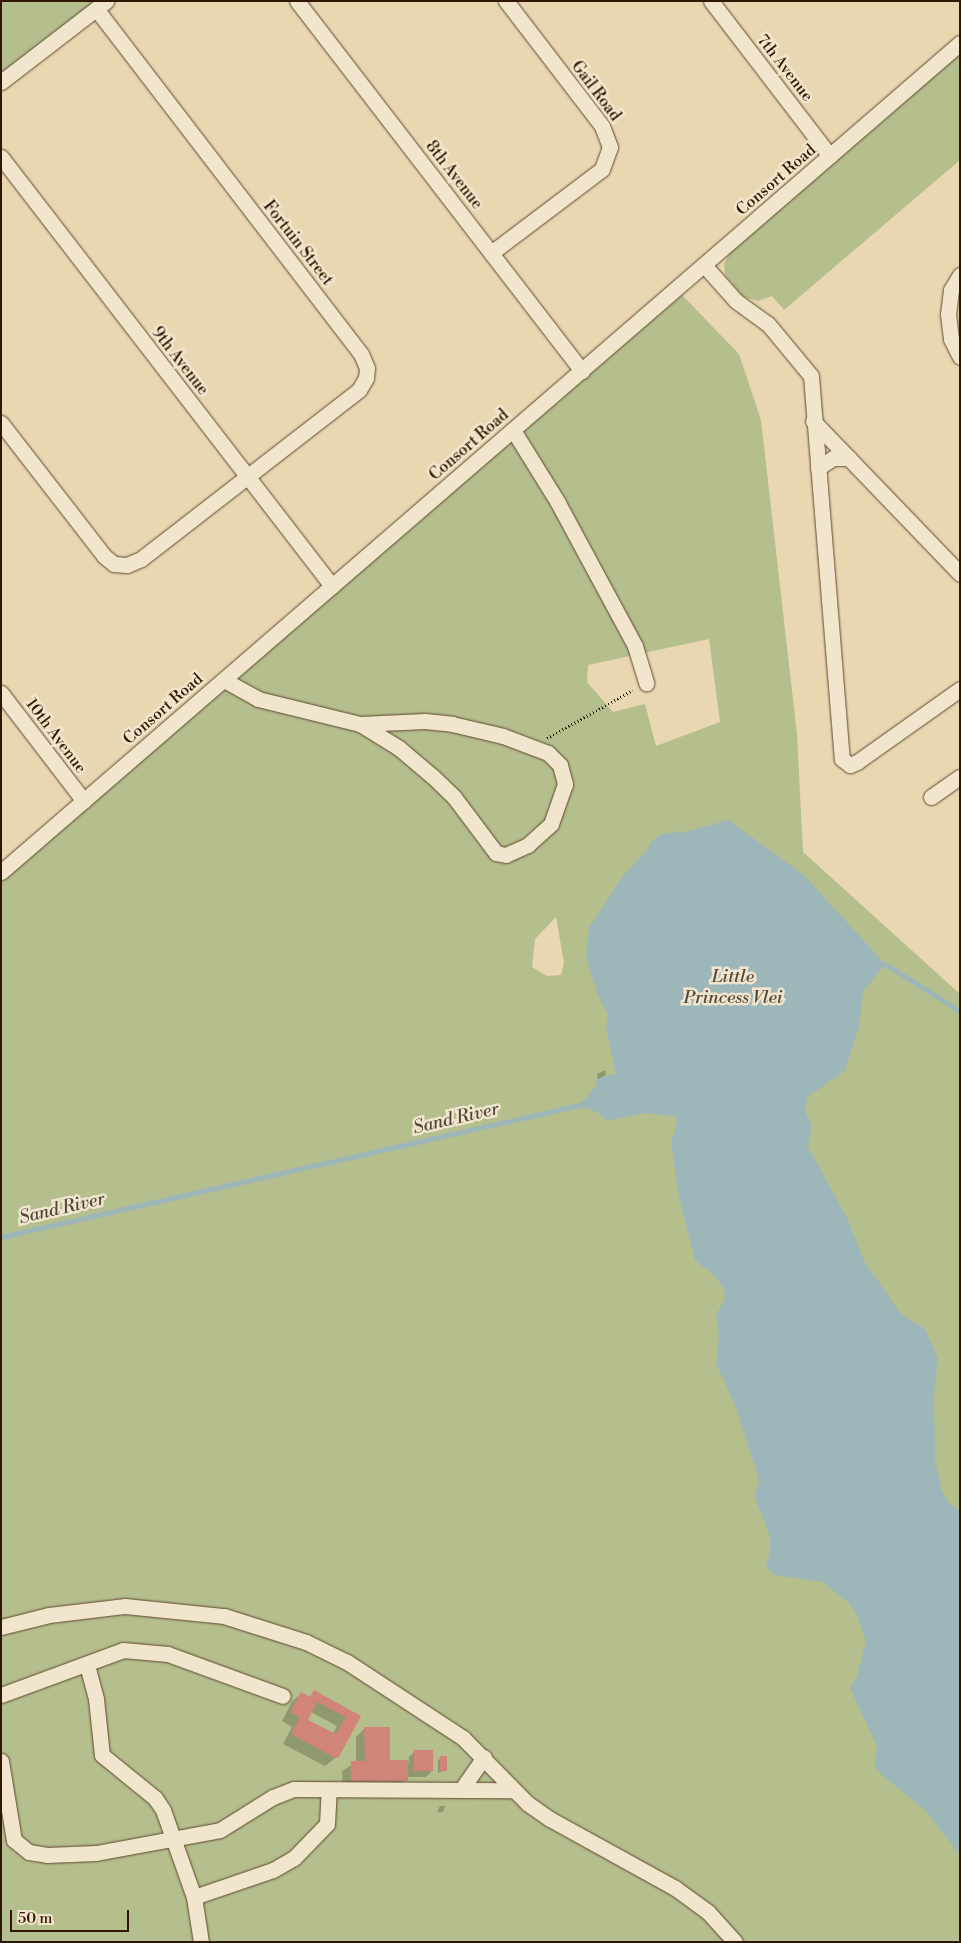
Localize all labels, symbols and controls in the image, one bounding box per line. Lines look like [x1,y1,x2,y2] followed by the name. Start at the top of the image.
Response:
[753,31,817,105] street label: 7th Avenue
[567,57,625,125] street label: Gail Road
[421,137,487,213] street label: 8th Avenue
[732,140,820,220] street label: Consort Road
[259,197,337,289] street label: Fortuin Street
[147,323,213,399] street label: 9th Avenue
[425,405,513,485] street label: Consort Road
[119,669,207,749] street label: Consort Road
[22,695,90,777] street label: 10th Avenue
[683,967,783,1010] water label: Little Princess Vlei
[411,1099,501,1139] water label: Sand River
[17,1189,107,1229] water label: Sand River
[12,1900,131,1932] scale bar
[18,1909,52,1928] text: 50 m

